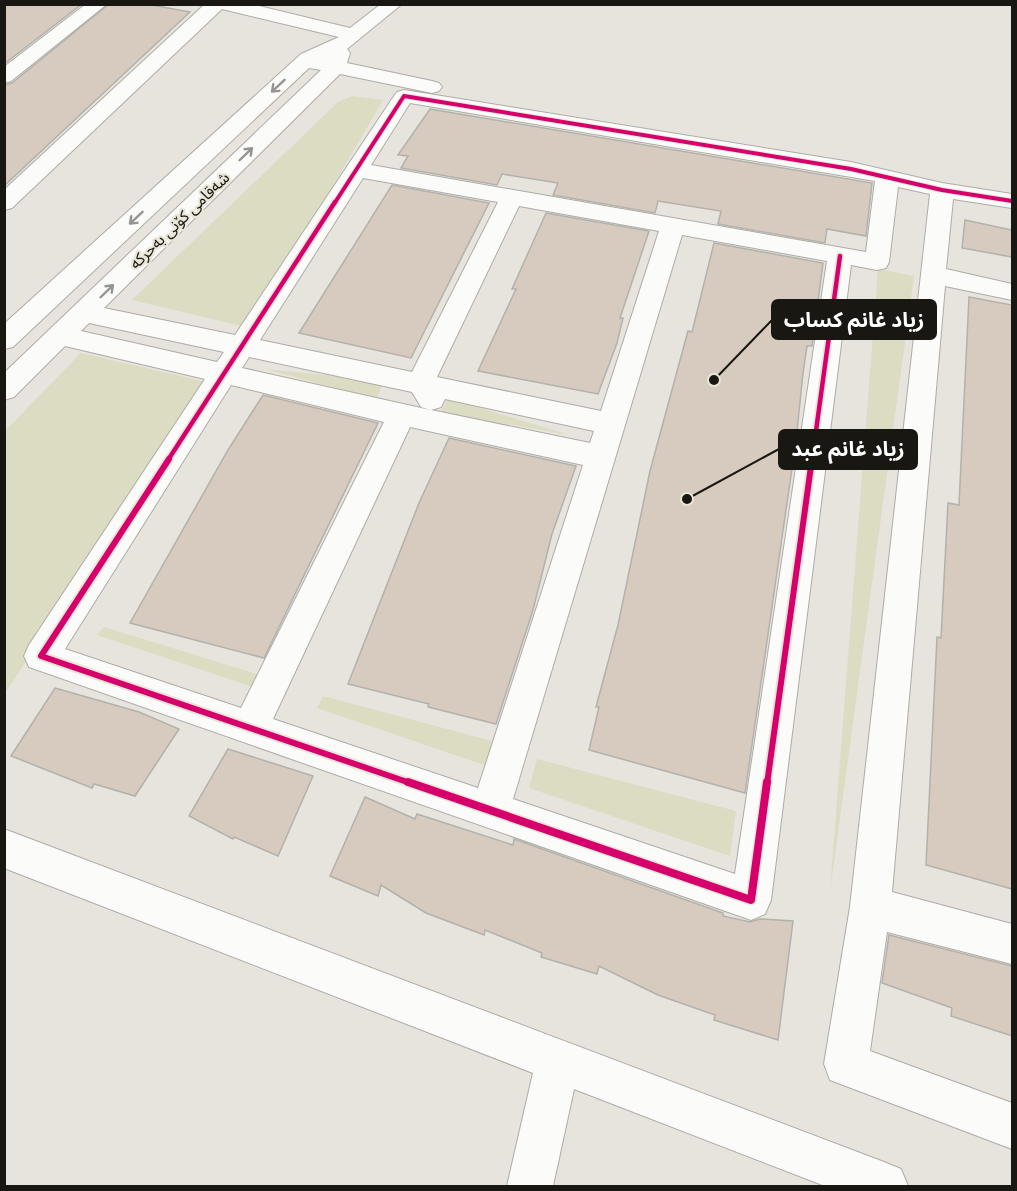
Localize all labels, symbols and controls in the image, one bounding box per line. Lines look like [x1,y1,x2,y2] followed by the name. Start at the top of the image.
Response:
[271,78,286,93] one-way arrow
[239,147,254,162] one-way arrow
[125,168,233,273] street label: شەقامی کۆنی بەحرکە
[128,211,143,226] one-way arrow
[99,284,114,298] one-way arrow
[772,300,936,339] callout: زياد غانم كساب
[784,308,924,335] text: زياد غانم كساب
[779,430,917,469] callout: زياد غانم عبد
[791,437,905,464] text: زياد غانم عبد

